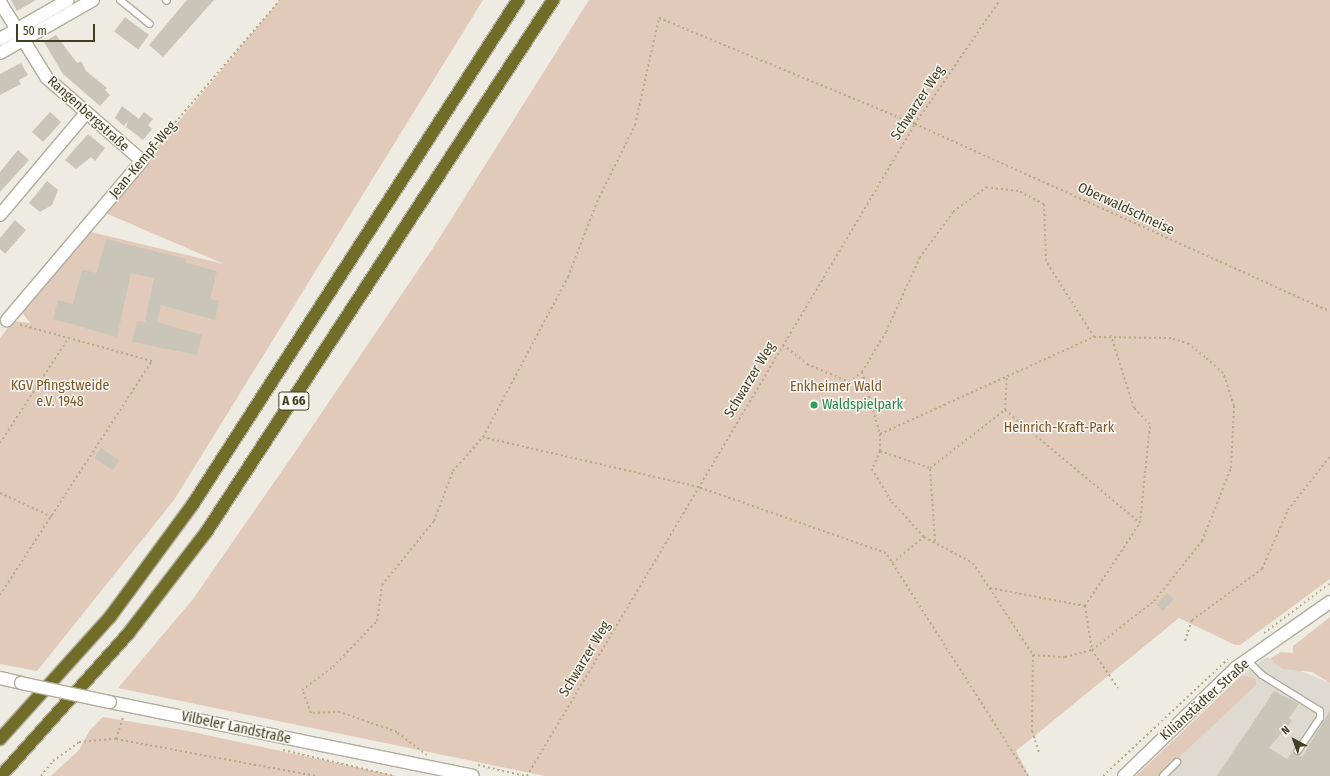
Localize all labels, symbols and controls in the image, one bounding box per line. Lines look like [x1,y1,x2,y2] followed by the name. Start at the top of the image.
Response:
[18,16,97,42] scale bar
[23,24,47,38] text: 50 m
[888,63,948,143] street label: Schwarzer Weg
[44,73,132,155] street label: Rangenbergstraße
[106,118,180,202] street label: Jean-Kempf-Weg
[1075,179,1177,239] street label: Oberwaldschneise
[721,339,779,421] street label: Schwarzer Weg
[11,378,109,410] park label: KGV Pfingstweide e.V. 1948
[790,379,882,395] park label: Enkheimer Wald
[278,390,310,412] road number: A 66
[822,397,903,413] place label: Waldspielpark
[809,400,819,410] marker: Waldspielpark
[1004,420,1114,436] park label: Heinrich-Kraft-Park
[556,618,614,700] street label: Schwarzer Weg
[1157,656,1253,744] street label: Kilianstädter Straße
[180,708,292,748] street label: Vilbeler Landstraße
[1274,720,1314,760] north arrow
[1279,723,1293,738] text: N

